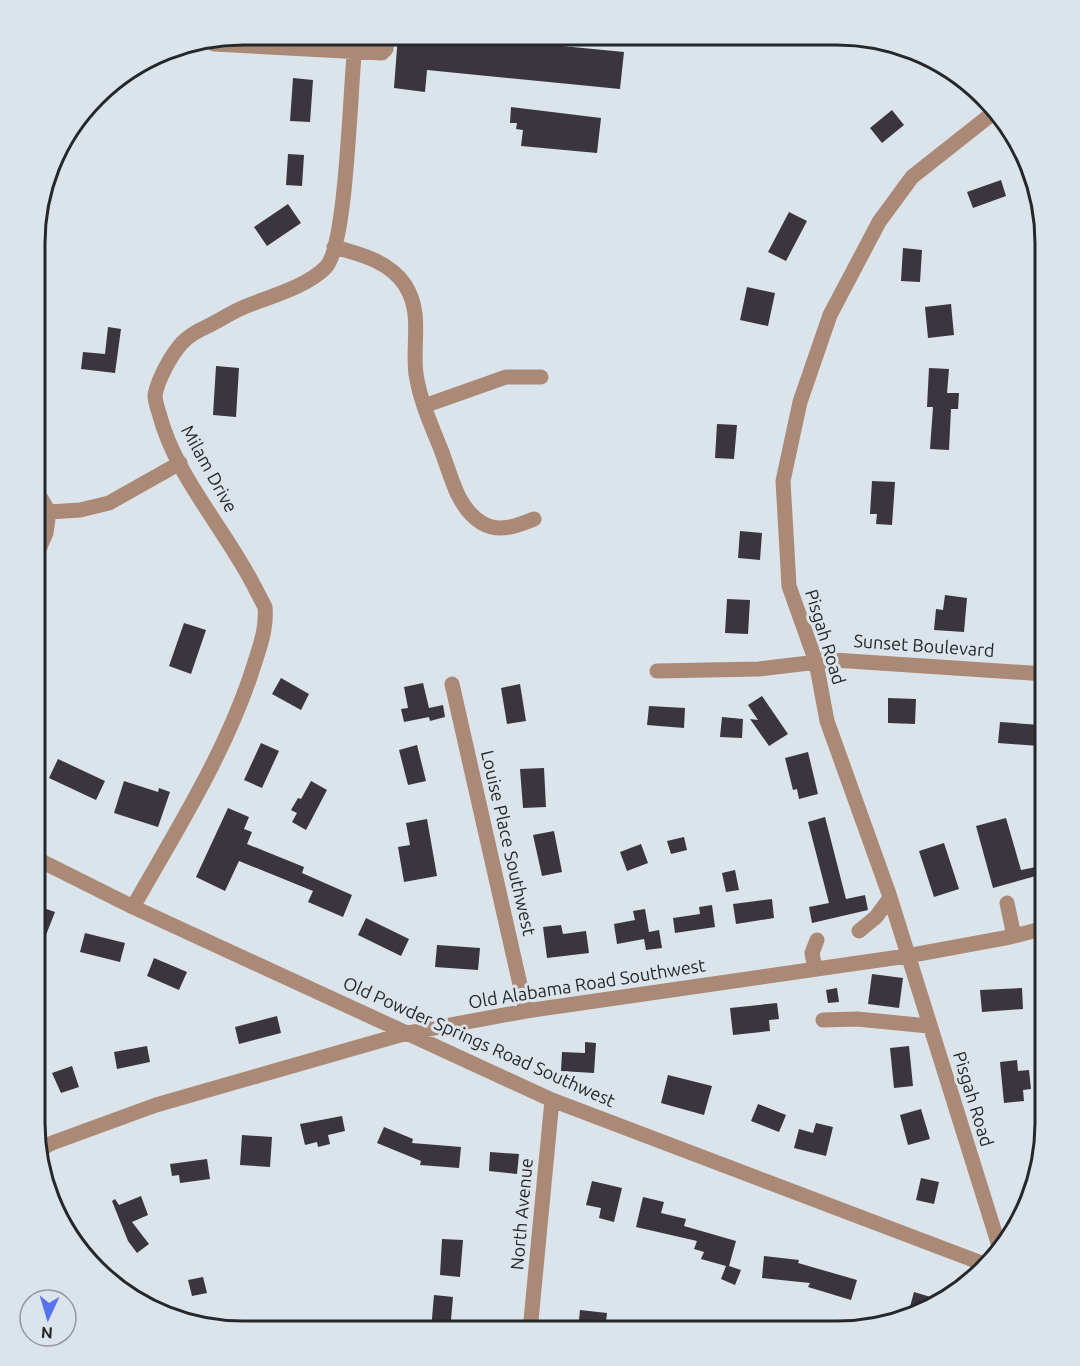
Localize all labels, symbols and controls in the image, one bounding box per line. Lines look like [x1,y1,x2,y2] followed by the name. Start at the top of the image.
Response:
[178,422,242,515] street label: Milam Drive
[802,587,850,687] street label: Pisgah Road
[853,630,995,660] street label: Sunset Boulevard
[478,748,540,937] street label: Louise Place Southwest
[467,954,707,1012] street label: Old Alabama Road Southwest
[340,972,618,1110] street label: Old Powder Springs Road Southwest
[950,1049,998,1149] street label: Pisgah Road
[506,1157,536,1271] street label: North Avenue
[18,1288,78,1348] north arrow
[40,1324,54,1342] text: N

